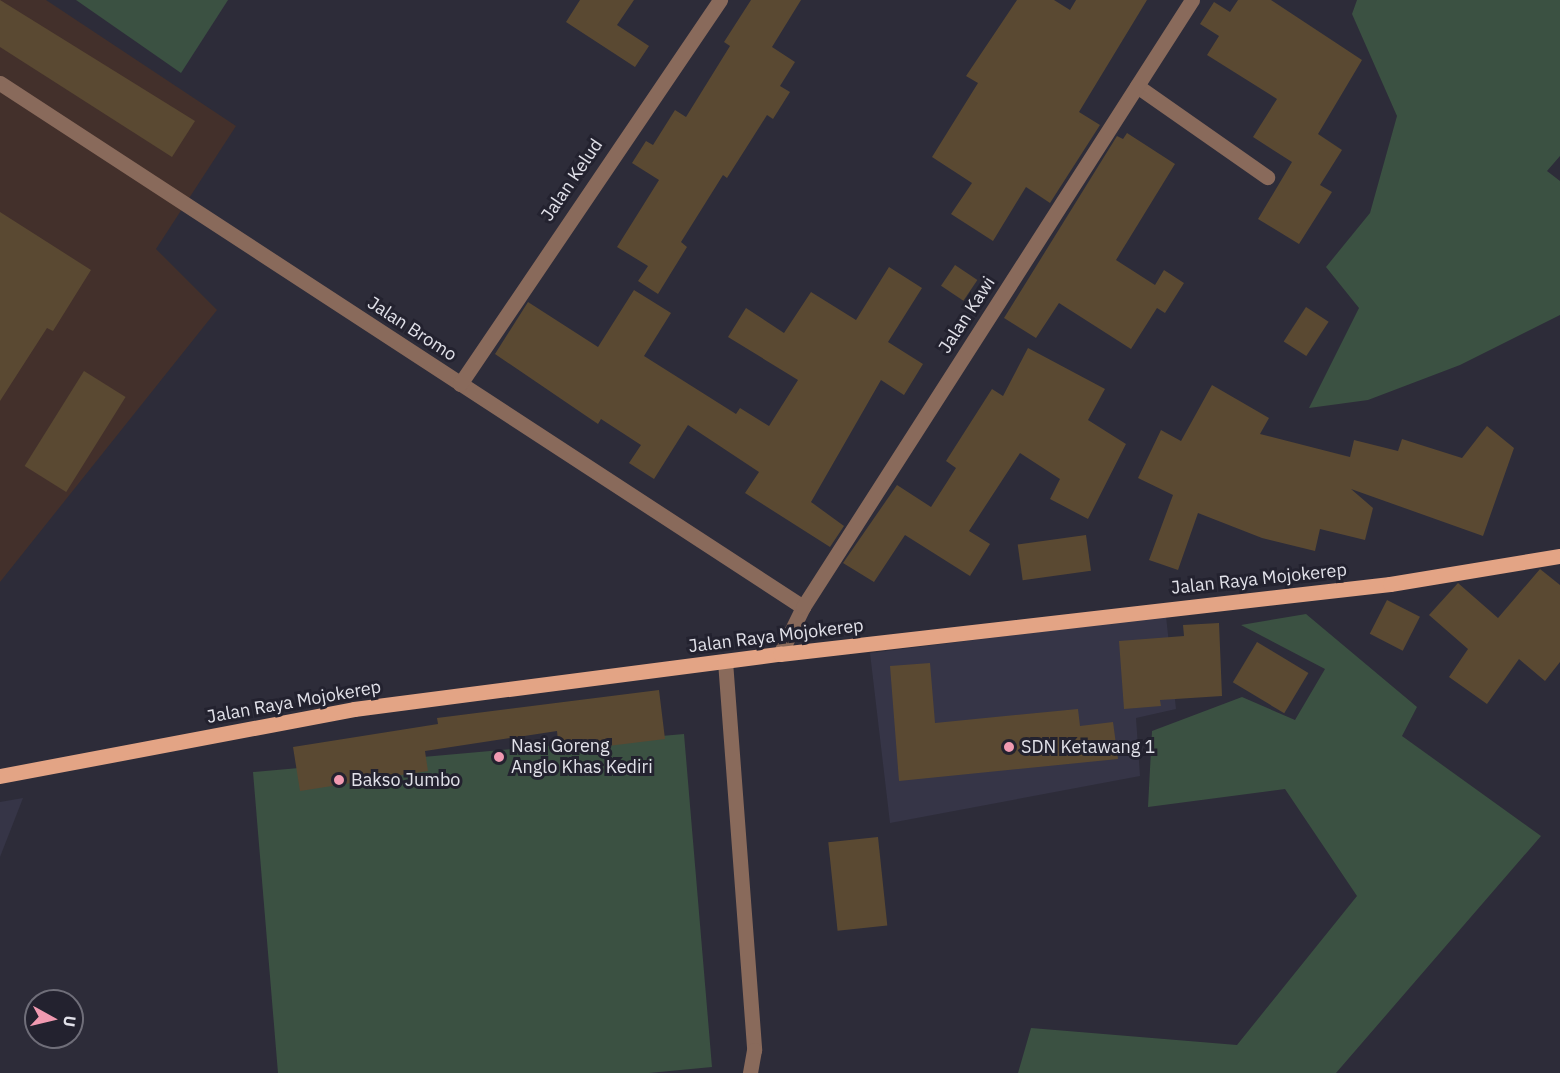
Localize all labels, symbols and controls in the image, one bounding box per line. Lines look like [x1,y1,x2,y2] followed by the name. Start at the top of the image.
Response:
[537,135,607,225] street label: Jalan Kelud
[934,273,1000,357] street label: Jalan Kawi
[363,292,461,366] street label: Jalan Bromo
[1170,559,1348,599] street label: Jalan Raya Mojokerep
[687,615,865,657] street label: Jalan Raya Mojokerep
[205,676,383,728] street label: Jalan Raya Mojokerep
[511,736,653,778] place label: Nasi Goreng Anglo Khas Kediri
[1021,736,1155,758] place label: SDN Ketawang 1
[1002,740,1016,754] marker: SDN Ketawang 1
[492,750,506,764] marker: Nasi Goreng Anglo Khas Kediri
[351,769,460,791] place label: Bakso Jumbo
[332,773,346,787] marker: Bakso Jumbo
[24,989,84,1049] north arrow
[59,1014,81,1028] text: U

